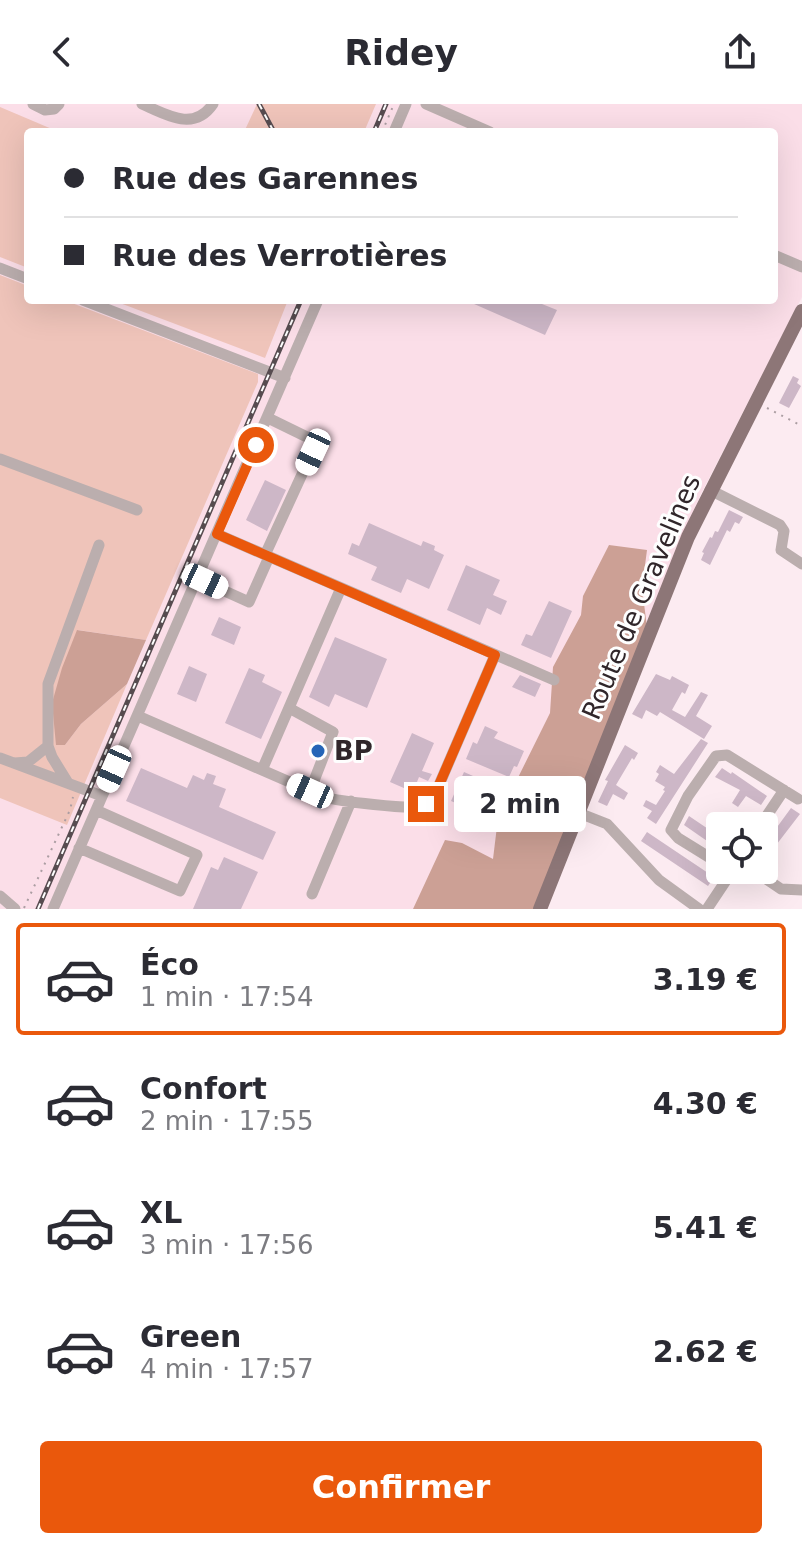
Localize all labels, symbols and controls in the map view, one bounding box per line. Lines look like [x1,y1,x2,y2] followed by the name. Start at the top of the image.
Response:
[40,30,84,74] icon: back
[718,30,762,74] icon: share
[344,32,458,73] text: Ridey
[112,161,418,196] text: Rue des Garennes
[112,238,447,273] text: Rue des Verrotières
[292,425,334,479] car
[238,427,274,463] route start
[576,470,706,724] street label: Route de Gravelines
[178,560,232,602] car
[334,736,373,766] place label: BP
[93,742,135,796] car
[309,742,327,760] marker: BP
[283,770,337,812] car
[454,776,586,832] callout: 2 min
[408,786,444,822] route end
[479,789,561,819] text: 2 min
[706,812,778,884] map controls
[706,812,778,884] button: locate
[44,943,116,1015] icon: car
[140,947,199,982] text: Éco
[653,962,758,997] text: 3.19 €
[140,982,314,1012] text: 1 min · 17:54
[44,1067,116,1139] icon: car
[140,1071,267,1106] text: Confort
[653,1086,758,1121] text: 4.30 €
[140,1106,314,1136] text: 2 min · 17:55
[44,1191,116,1263] icon: car
[140,1195,182,1230] text: XL
[653,1210,758,1245] text: 5.41 €
[140,1230,314,1260] text: 3 min · 17:56
[44,1315,116,1387] icon: car
[140,1319,241,1354] text: Green
[653,1334,758,1369] text: 2.62 €
[140,1354,314,1384] text: 4 min · 17:57
[40,1441,762,1533] button: Confirmer

